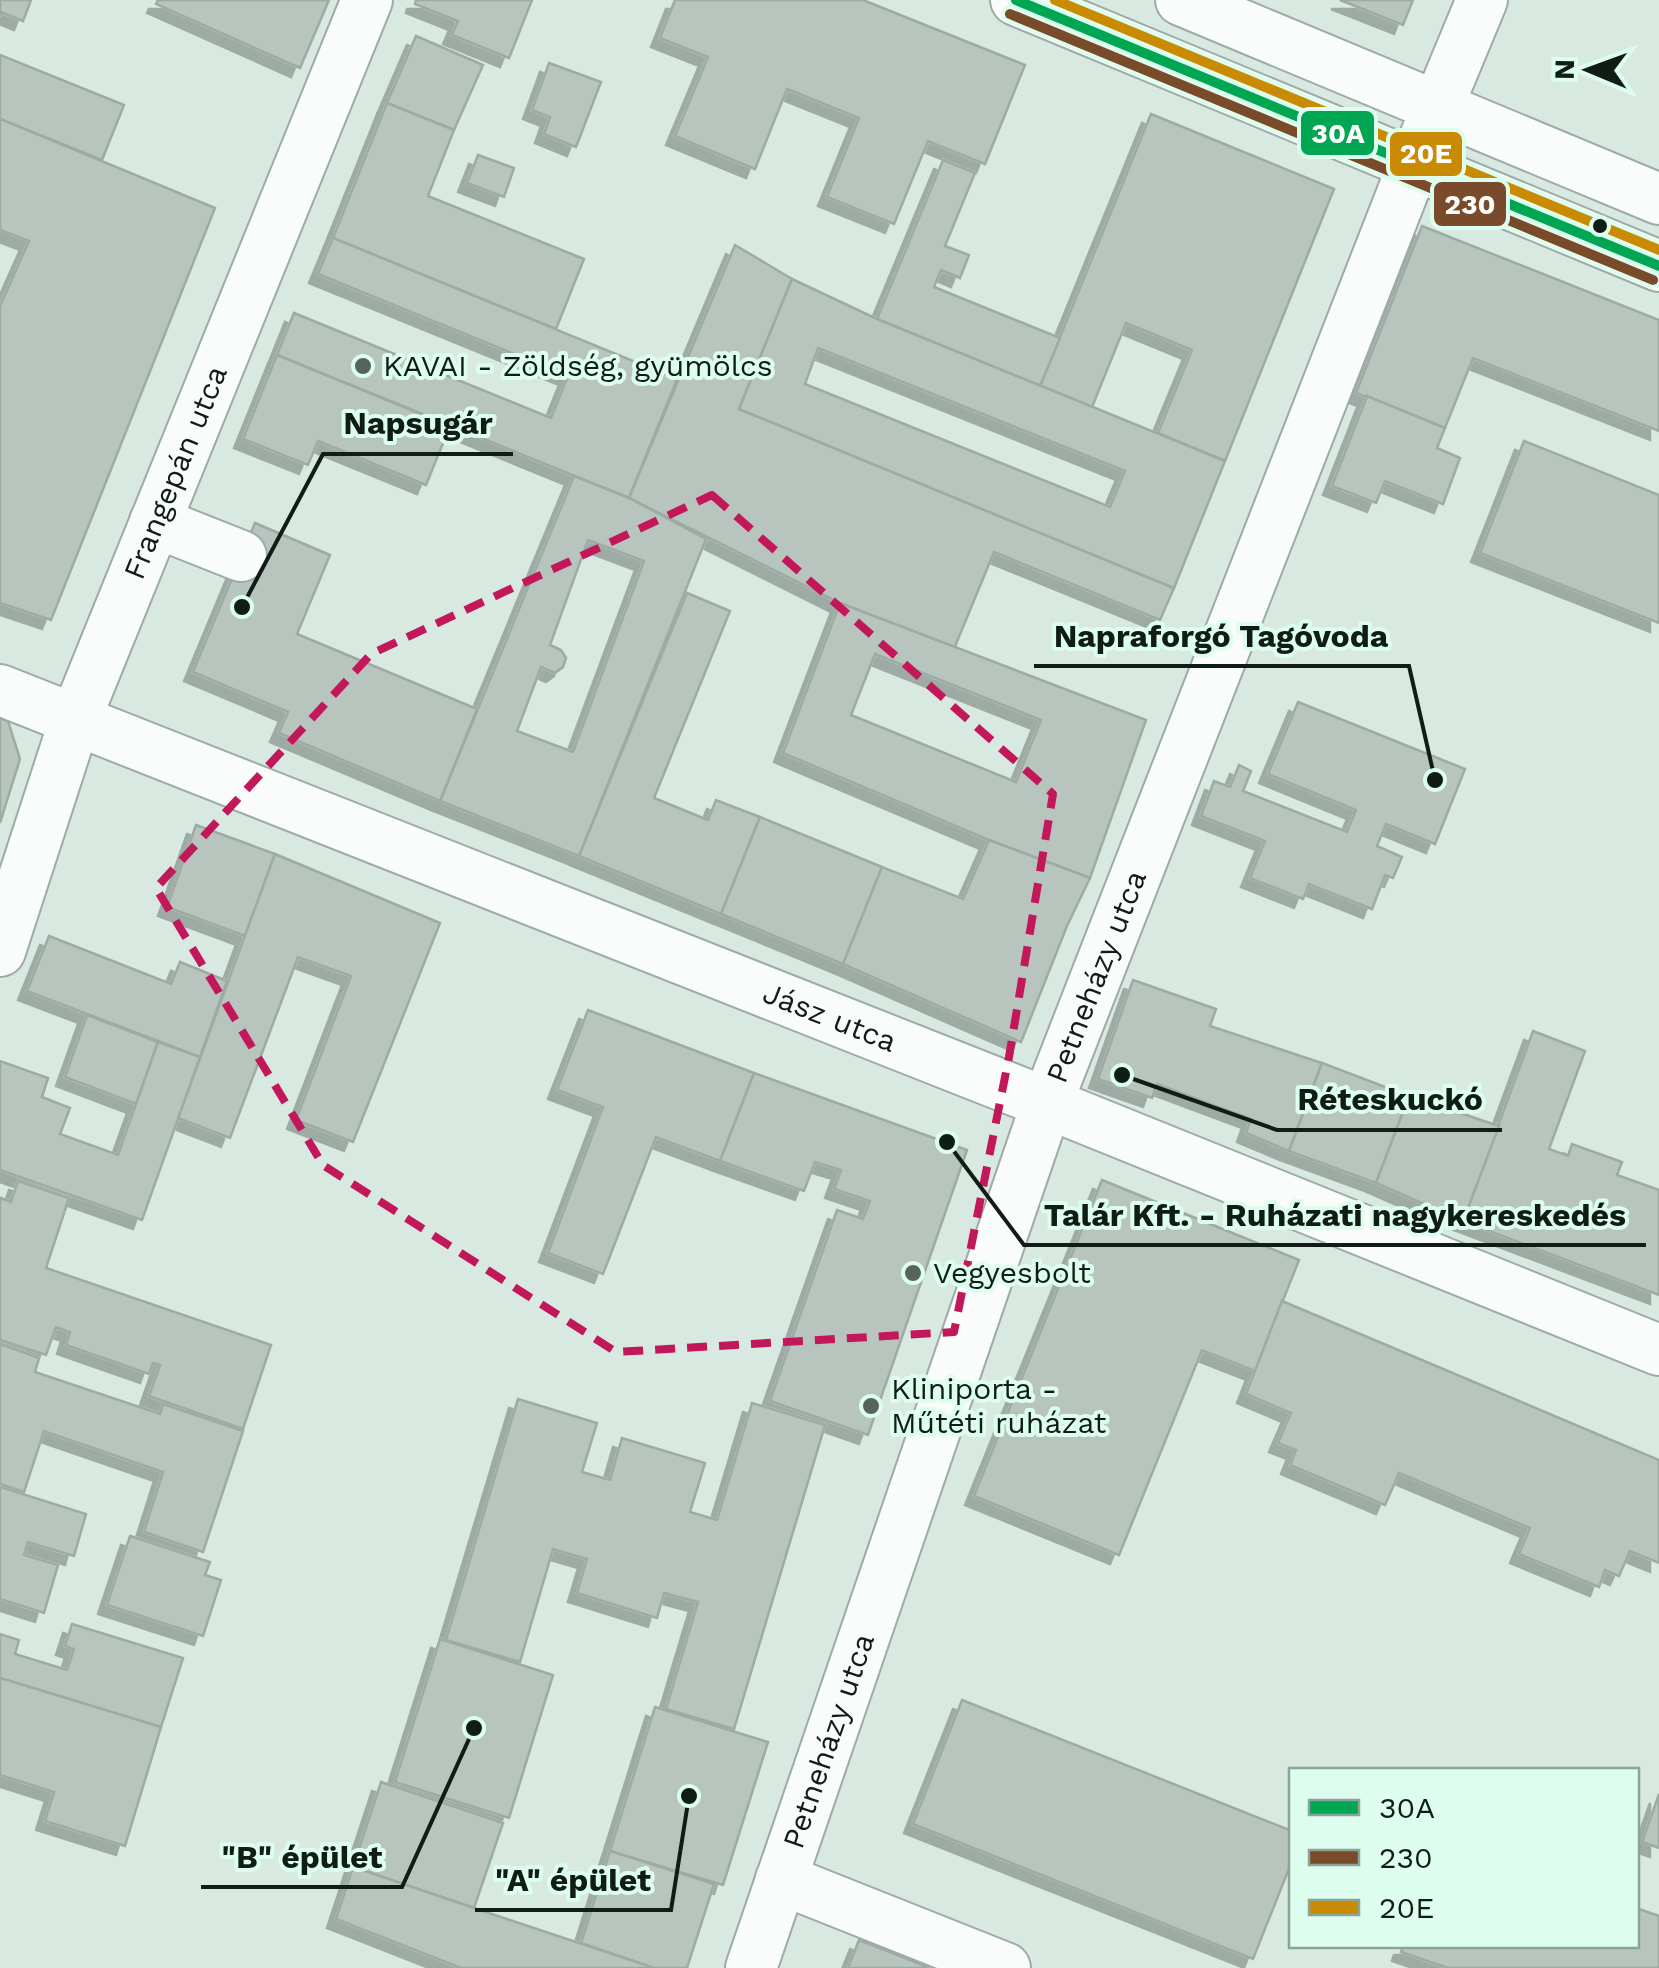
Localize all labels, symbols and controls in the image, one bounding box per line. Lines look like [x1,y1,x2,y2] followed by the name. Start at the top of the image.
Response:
[1539,20,1639,120] north arrow
[1548,59,1581,80] text: N
[1299,109,1376,157] line badge: 30A
[1311,117,1365,150] text: 30A
[1388,130,1464,178] line badge: 20E
[1400,137,1452,170] text: 20E
[1432,180,1508,228] line badge: 230
[1444,188,1496,221] text: 230
[1590,216,1610,236] unlabelled marker
[383,348,773,383] place label: KAVAI - Zöldség, gyümölcs
[352,355,374,377] marker: KAVAI - Zöldség, gyümölcs
[116,360,234,584] street label: Frangepán utca
[323,392,513,454] callout: Napsugár
[343,404,493,442] text: Napsugár
[1034,604,1409,666] callout: Napraforgó Tagóvoda
[1054,617,1389,655] text: Napraforgó Tagóvoda
[1039,865,1153,1087] street label: Petneházy utca
[758,975,902,1059] street label: Jász utca
[1277,1068,1502,1130] callout: Réteskuckó
[1297,1080,1483,1118] text: Réteskuckó
[1024,1183,1646,1245] callout: Talár Kft. - Ruházati nagykereskedés
[1044,1196,1626,1234] text: Talár Kft. - Ruházati nagykereskedés
[933,1255,1091,1290] place label: Vegyesbolt
[902,1262,924,1284] marker: Vegyesbolt
[891,1371,1107,1440] place label: Kliniporta - Műtéti ruházat
[860,1395,882,1417] marker: Kliniporta - Műtéti ruházat
[775,1629,881,1853] street label: Petneházy utca
[1289,1768,1639,1948] legend
[1379,1790,1435,1825] text: 30A
[201,1825,402,1887] callout: "B" épület
[222,1838,382,1876] text: "B" épület
[1379,1840,1433,1875] text: 230
[475,1848,671,1910] callout: "A" épület
[495,1861,651,1899] text: "A" épület
[1379,1890,1434,1925] text: 20E

